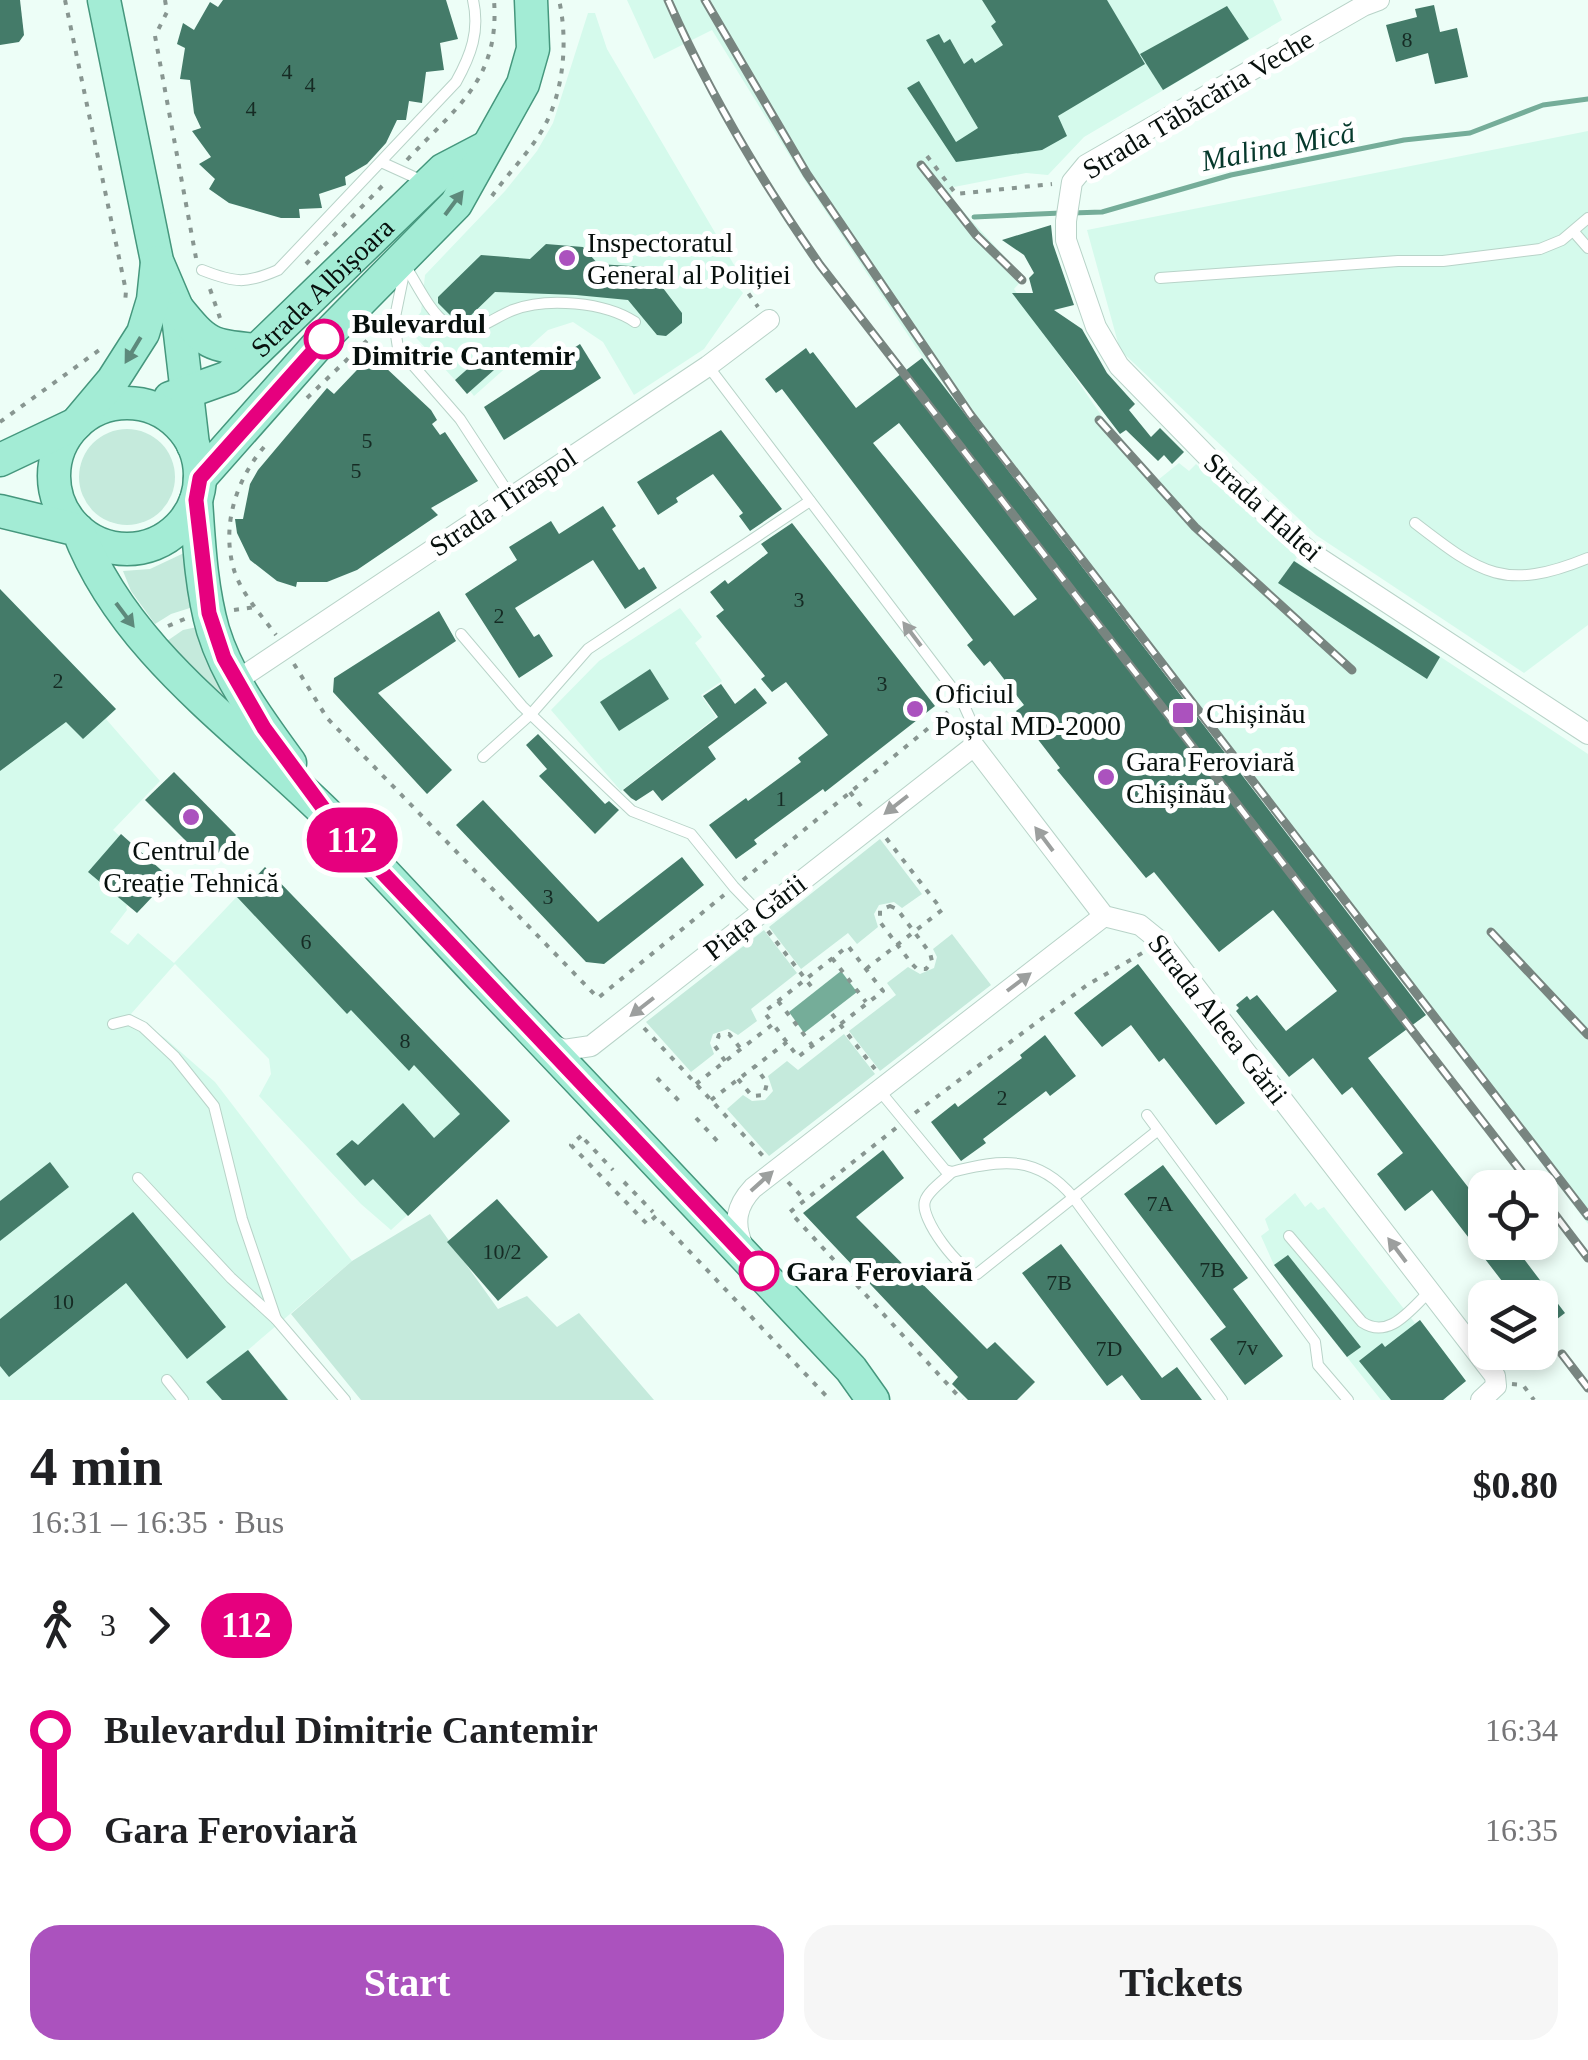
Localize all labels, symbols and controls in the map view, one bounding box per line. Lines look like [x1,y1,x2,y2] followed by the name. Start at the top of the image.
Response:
[1077,23,1319,185] street label: Strada Tăbăcăria Veche
[1402,27,1413,52] house number: 8
[282,59,293,84] house number: 4
[305,72,316,97] house number: 4
[246,96,257,121] house number: 4
[1197,115,1358,177] water label: Malina Mică
[444,190,463,216] one-way arrow
[244,211,400,363] street label: Strada Albișoara
[587,227,791,290] place label: Inspectoratul General al Poliției
[556,247,578,269] marker: Inspectoratul General al Poliției
[352,308,575,371] place label: Bulevardul Dimitrie Cantemir
[305,320,343,358] marker: Bulevardul Dimitrie Cantemir
[124,336,142,364] one-way arrow
[362,428,373,453] house number: 5
[424,441,582,562] street label: Strada Tiraspol
[1198,446,1328,568] street label: Strada Haltei
[351,458,362,483] house number: 5
[794,587,805,612] house number: 3
[115,602,135,628] one-way arrow
[494,603,505,628] house number: 2
[902,621,922,647] one-way arrow
[53,668,64,693] house number: 2
[877,671,888,696] house number: 3
[935,678,1121,741] place label: Oficiul Poștal MD-2000
[904,698,926,720] marker: Oficiul Poștal MD-2000
[1206,698,1306,729] place label: Chișinău
[1170,700,1196,726] marker: Chișinău
[1126,746,1295,809] place label: Gara Feroviară Chișinău
[1095,766,1117,788] marker: Gara Feroviară Chișinău
[776,786,787,811] house number: 1
[883,794,909,815] one-way arrow
[180,806,202,828] marker: Centrul de Creație Tehnică
[294,808,410,872] line badge: 112
[327,821,377,860] text: 112
[1034,826,1055,852] one-way arrow
[103,835,279,898] place label: Centrul de Creație Tehnică
[698,868,812,966] street label: Piața Gării
[543,884,554,909] house number: 3
[1142,928,1294,1110] street label: Strada Aleea Gării
[301,929,312,954] house number: 6
[1005,971,1031,992] one-way arrow
[629,996,654,1017] one-way arrow
[400,1028,411,1053] house number: 8
[997,1085,1008,1110] house number: 2
[749,1170,774,1192] one-way arrow
[1468,1170,1558,1370] map controls
[1468,1170,1558,1260] button: locate
[1147,1191,1174,1216] house number: 7A
[1387,1237,1407,1263] one-way arrow
[482,1239,522,1264] house number: 10/2
[740,1252,778,1290] marker: Gara Feroviară
[786,1256,973,1287] place label: Gara Feroviară
[1199,1257,1225,1282] house number: 7B
[1046,1270,1072,1295] house number: 7B
[1468,1280,1558,1370] button: layers
[52,1289,74,1314] house number: 10
[1236,1335,1258,1360] house number: 7v
[1096,1336,1122,1361] house number: 7D
[30,1436,163,1497] text: 4 min
[1473,1464,1558,1506] text: $0.80
[30,1504,284,1540] text: 16:31 – 16:35 · Bus
[30,1598,85,1653] icon: walk
[131,1598,186,1653] icon: forward
[221,1606,272,1645] text: 112
[100,1607,116,1643] text: 3
[104,1709,598,1751] text: Bulevardul Dimitrie Cantemir
[1485,1712,1558,1748] text: 16:34
[104,1809,358,1851] text: Gara Feroviară
[1485,1812,1558,1848] text: 16:35
[30,1925,784,2040] button: Start
[804,1925,1558,2040] button: Tickets

